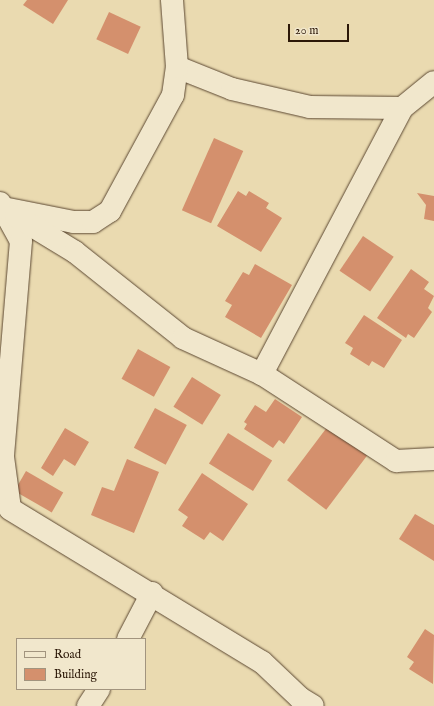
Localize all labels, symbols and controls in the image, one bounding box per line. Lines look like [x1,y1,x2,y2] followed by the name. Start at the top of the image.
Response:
[290,16,351,42] scale bar
[295,23,318,38] text: 20 m
[16,638,146,690] legend
[54,647,81,662] text: Road
[54,667,97,682] text: Building

